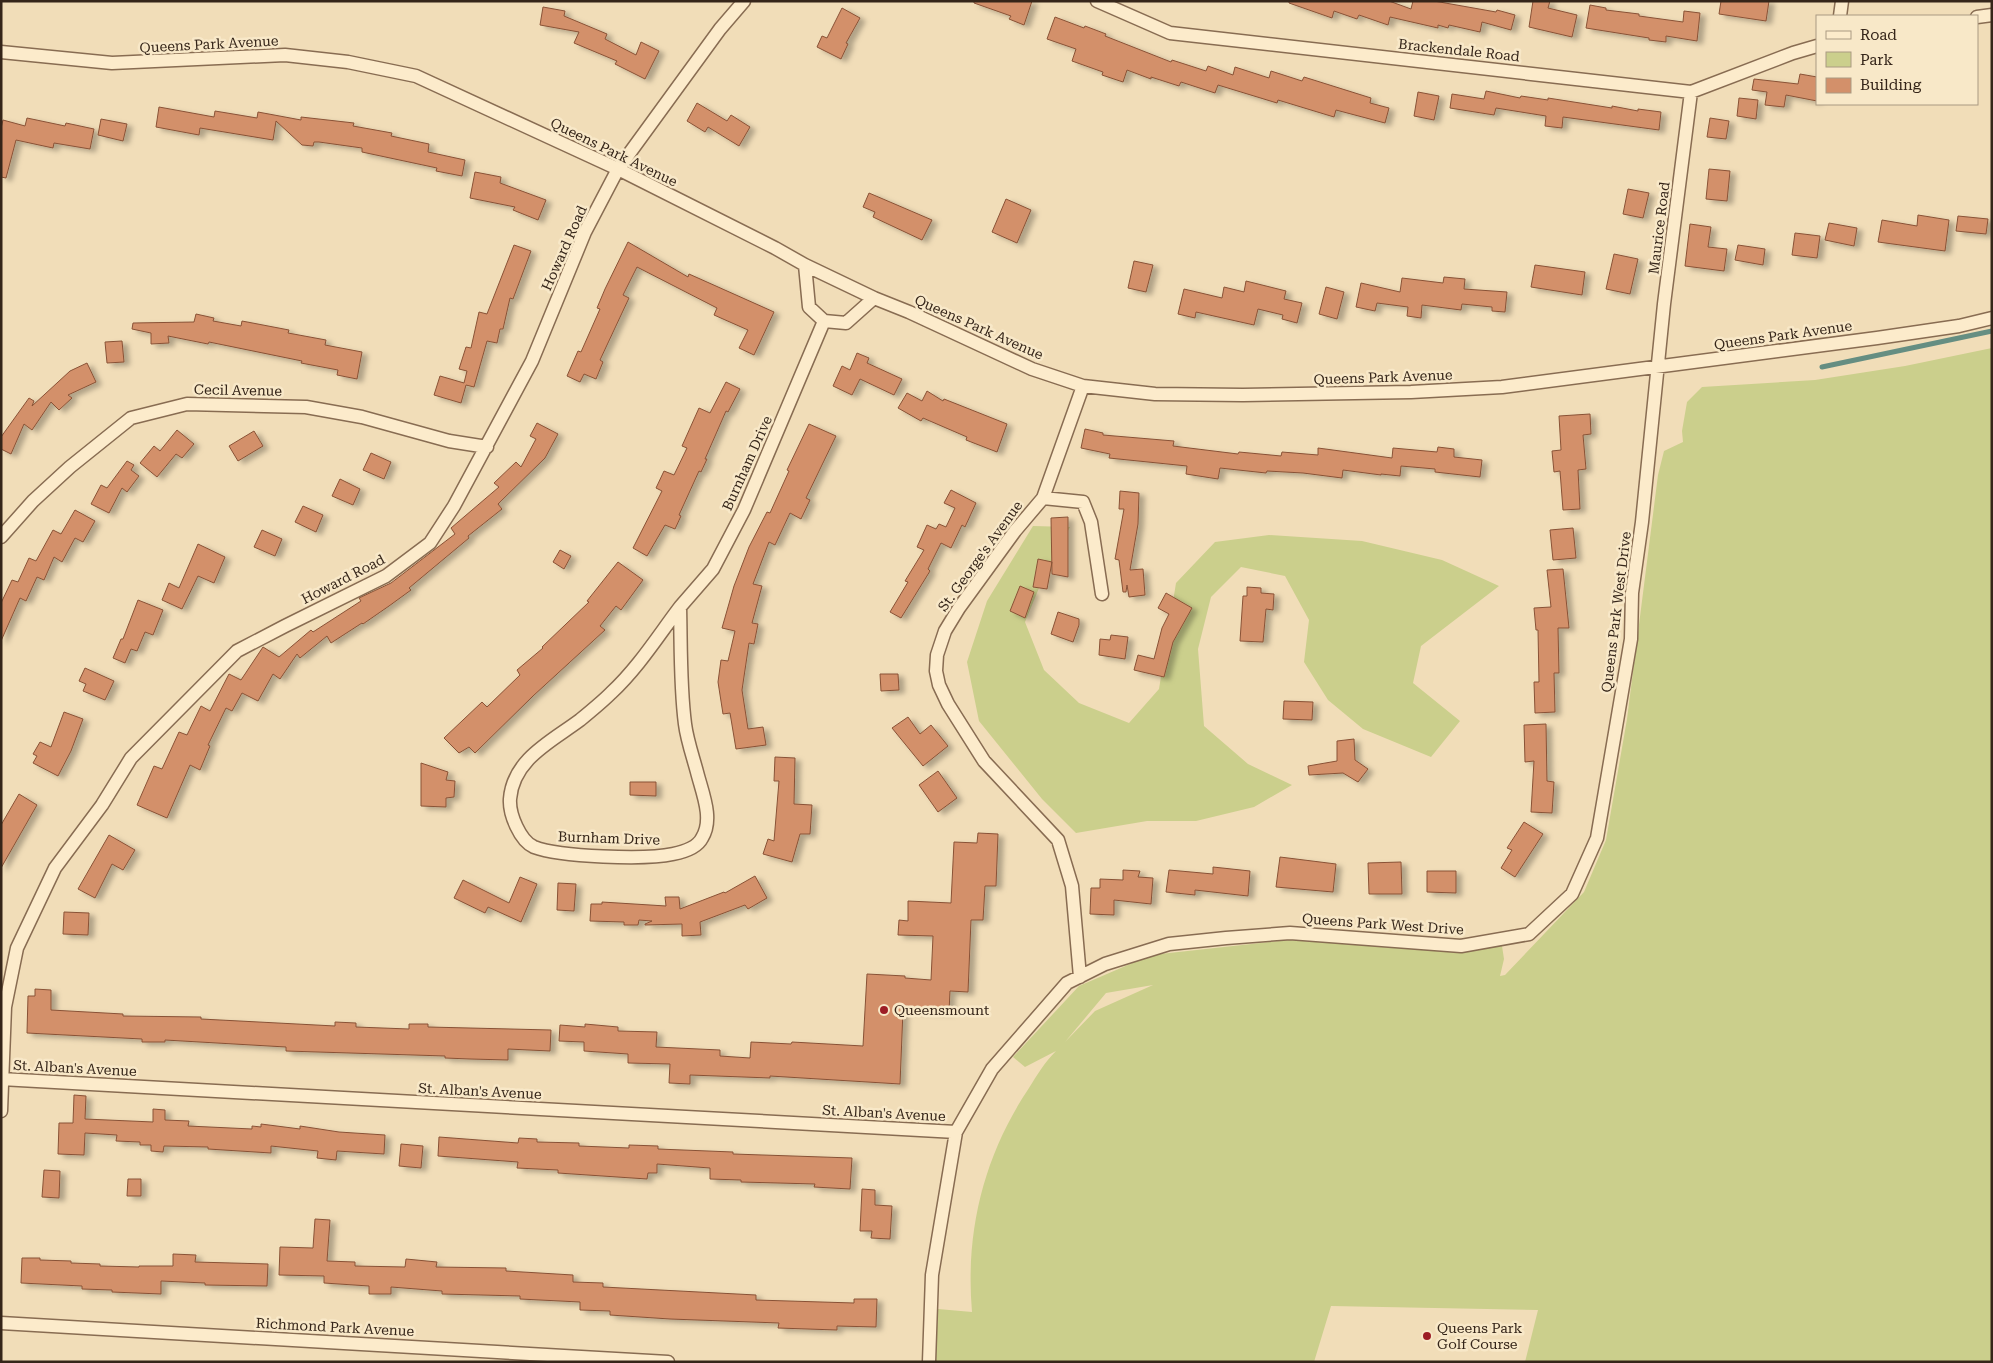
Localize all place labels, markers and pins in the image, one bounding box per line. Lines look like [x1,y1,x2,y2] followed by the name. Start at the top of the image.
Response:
[894,1002,989,1018] place label: Queensmount
[878,1004,890,1016] marker: Queensmount
[1437,1320,1522,1352] place label: Queens Park Golf Course
[1421,1330,1433,1342] marker: Queens Park Golf Course

